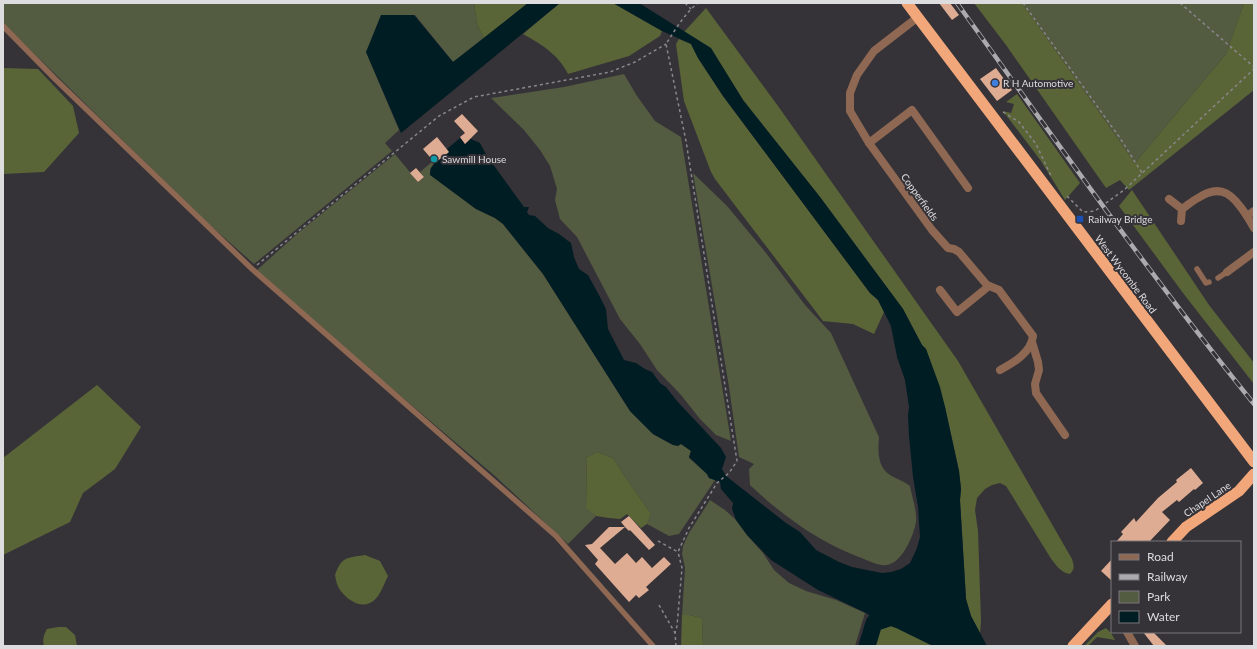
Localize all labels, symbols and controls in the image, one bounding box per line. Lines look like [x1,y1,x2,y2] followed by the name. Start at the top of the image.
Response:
[1003,77,1073,89] place label: R H Automotive
[990,78,1000,88] marker: R H Automotive
[442,153,506,165] place label: Sawmill House
[429,154,439,164] marker: Sawmill House
[899,171,941,223] street label: Copperfields
[1088,213,1152,225] place label: Railway Bridge
[1075,214,1085,224] marker: Railway Bridge
[1093,233,1159,315] street label: West Wycombe Road
[1181,479,1233,519] street label: Chapel Lane
[1111,541,1241,633] legend
[1147,549,1174,564] text: Road
[1147,569,1188,584] text: Railway
[1147,589,1171,604] text: Park
[1147,609,1180,624] text: Water

